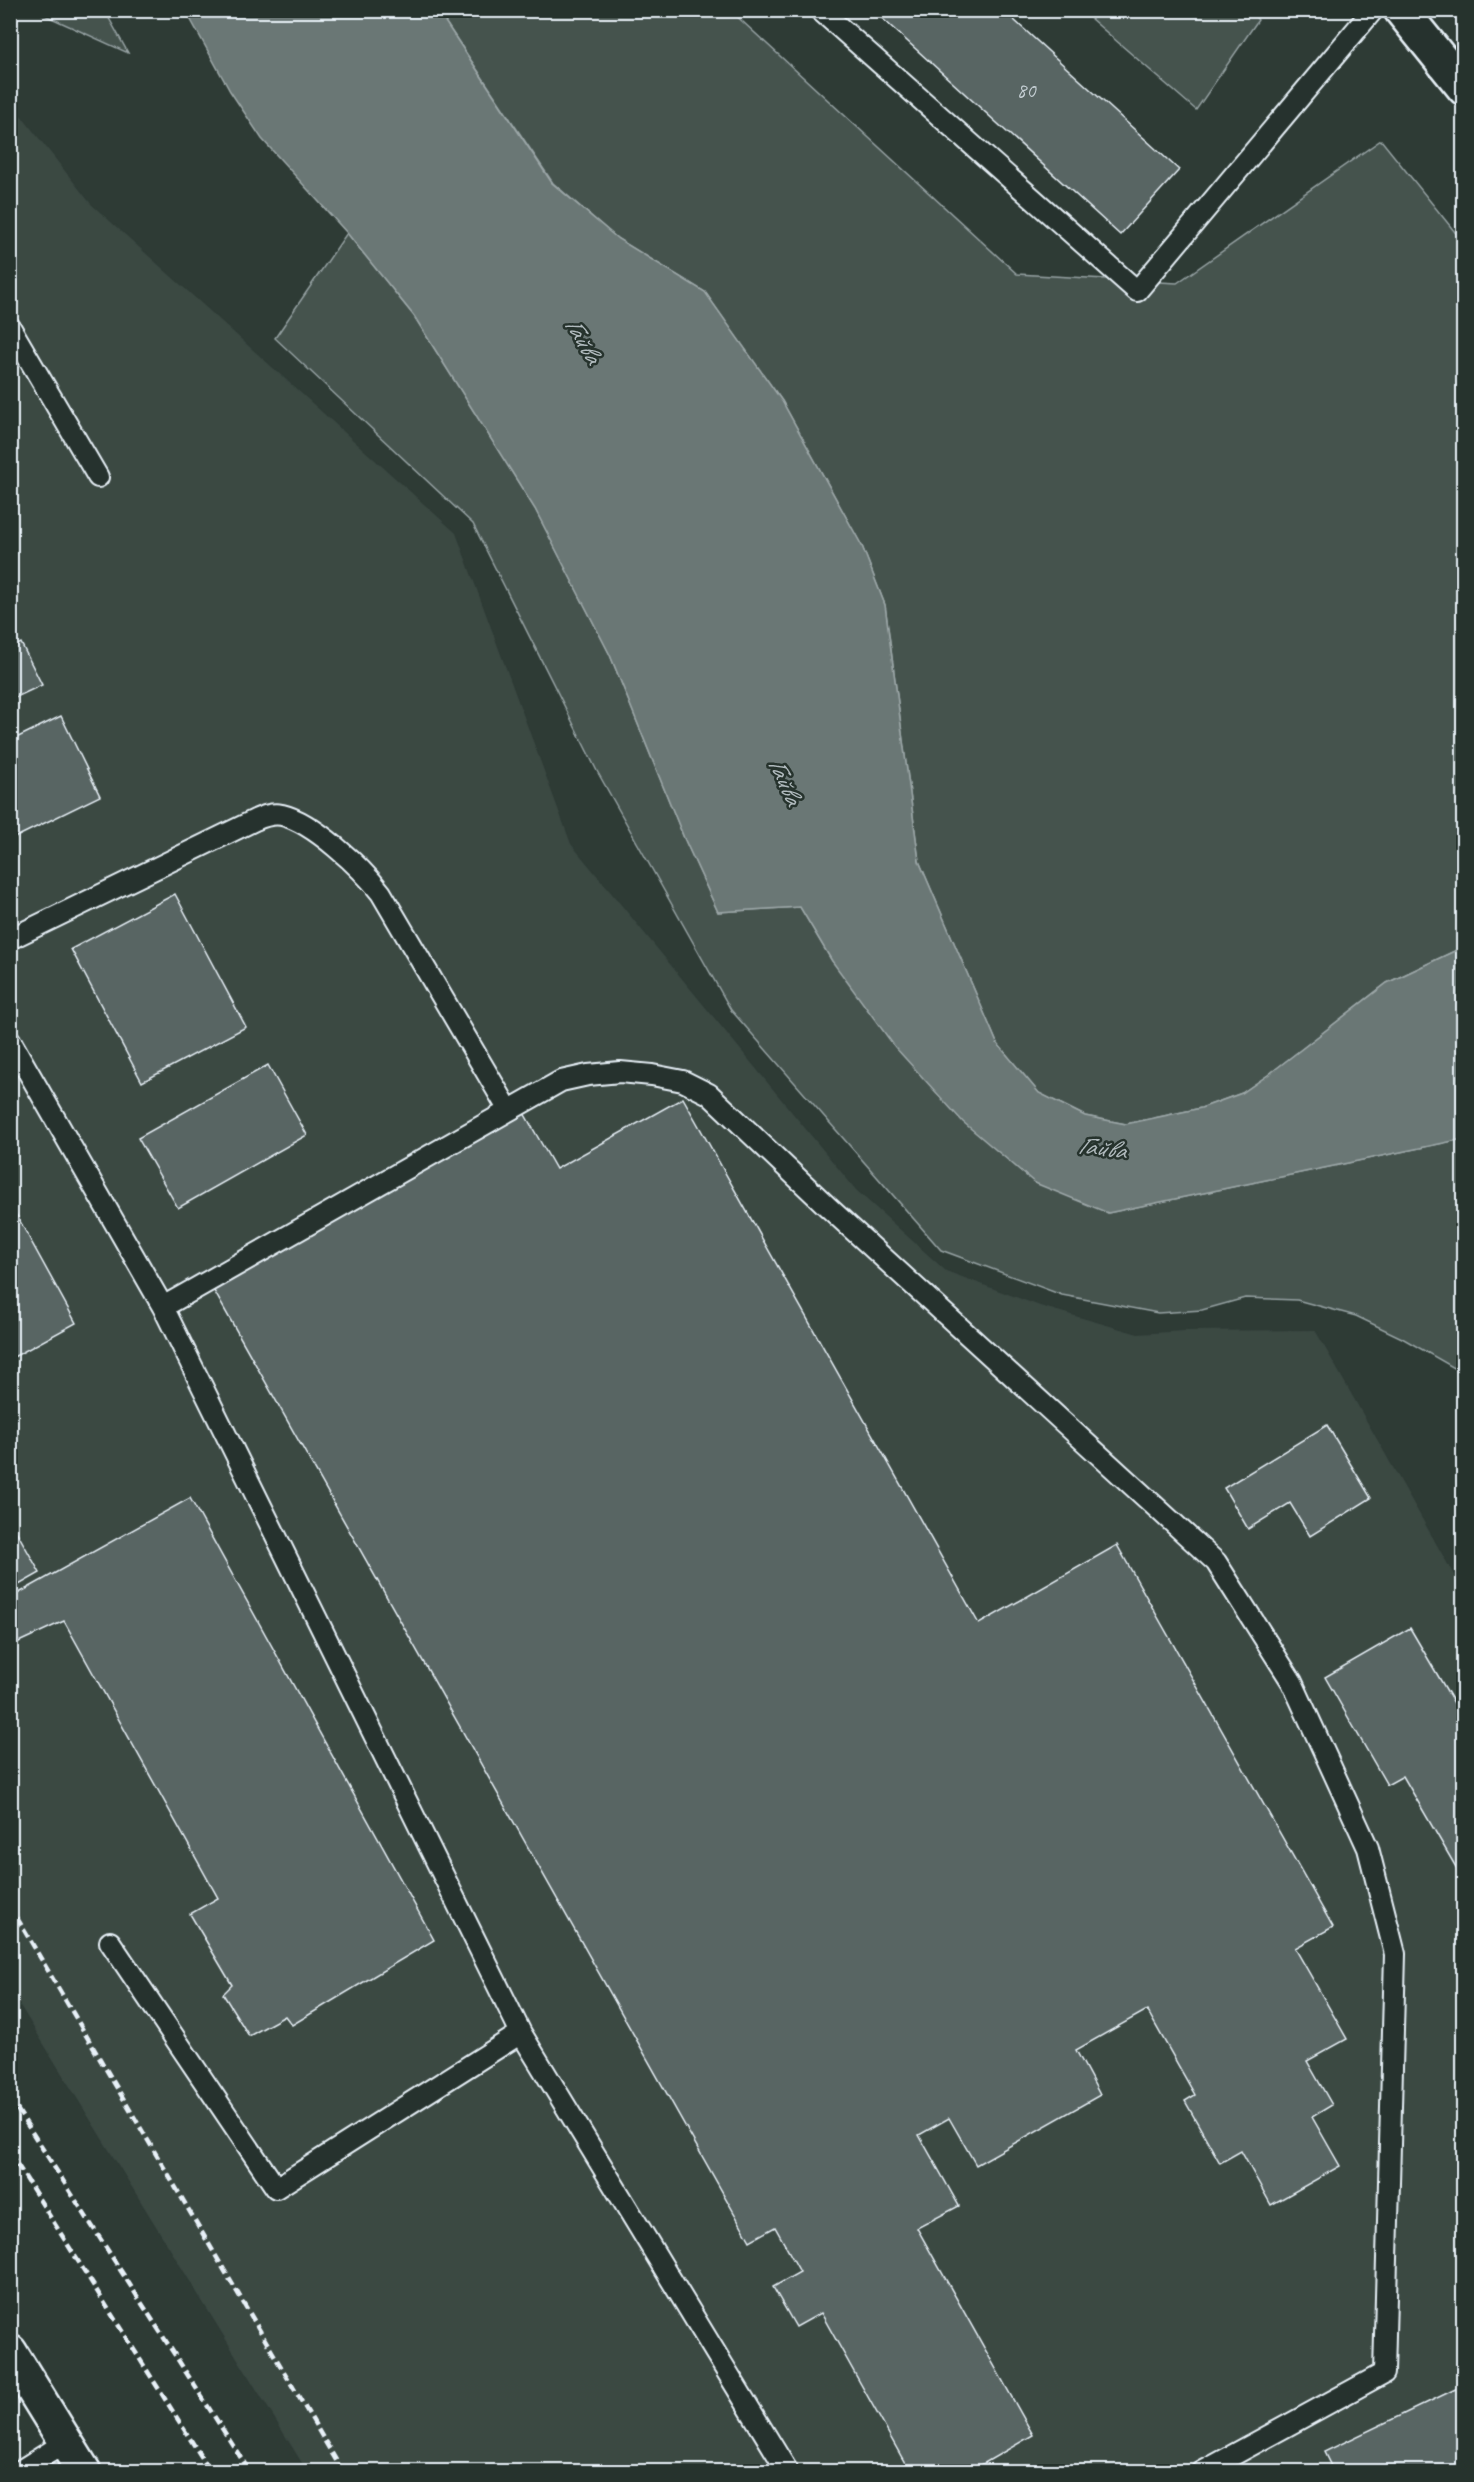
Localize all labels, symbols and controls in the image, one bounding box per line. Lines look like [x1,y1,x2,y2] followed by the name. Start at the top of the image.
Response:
[1017,77,1037,103] house number: 80
[557,311,611,371] water label: Гайва
[761,753,811,812] water label: Гайва
[1076,1128,1130,1167] water label: Гайва

